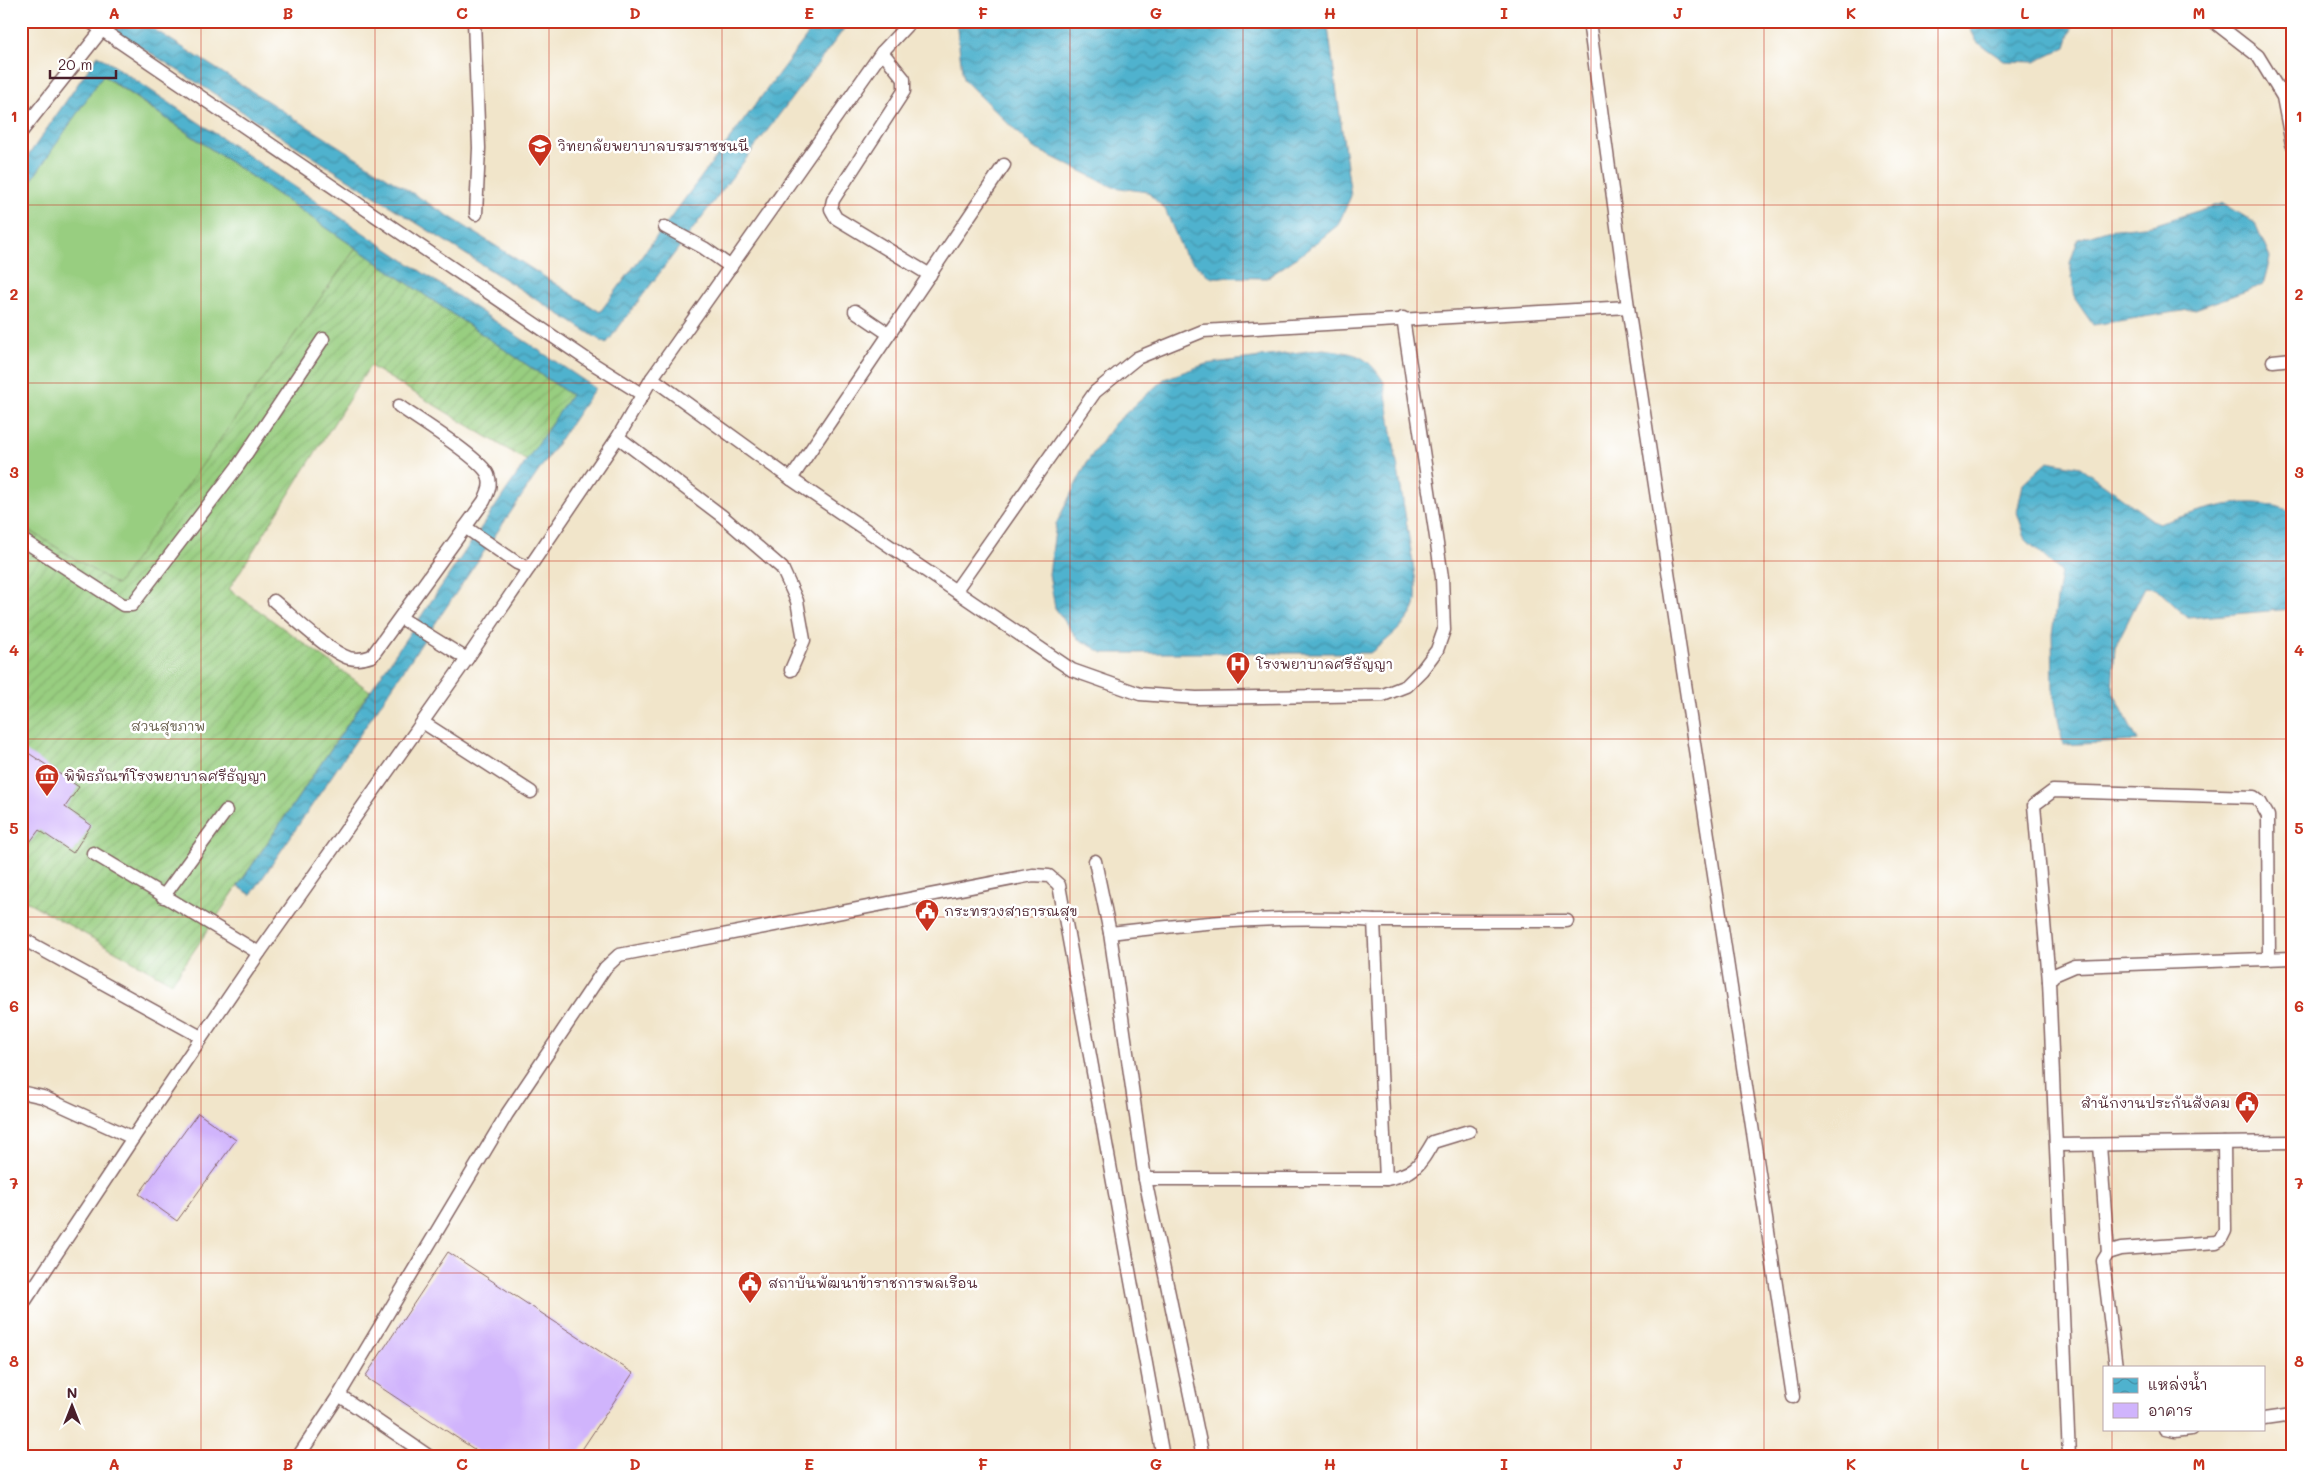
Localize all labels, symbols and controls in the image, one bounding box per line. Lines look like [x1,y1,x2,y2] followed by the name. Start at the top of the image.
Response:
[108,2,120,23] text: A
[283,2,293,23] text: B
[456,2,468,23] text: C
[629,2,641,23] text: D
[804,2,814,23] text: E
[978,2,988,23] text: F
[1150,2,1162,23] text: G
[1324,2,1336,23] text: H
[1500,2,1508,23] text: I
[1673,2,1683,23] text: J
[1846,2,1856,23] text: K
[2020,2,2030,23] text: L
[2193,2,2205,23] text: M
[50,48,116,80] scale bar
[58,54,92,74] text: 20 m
[10,105,18,126] text: 1
[2295,105,2303,126] text: 1
[527,133,553,167] school or university icon: วิทยาลัยพยาบาลบรมราชชนนี
[558,136,749,155] place label: วิทยาลัยพยาบาลบรมราชชนนี
[10,283,19,304] text: 2
[2295,283,2304,304] text: 2
[9,461,19,482] text: 3
[2294,461,2304,482] text: 3
[9,639,19,660] text: 4
[2294,639,2304,660] text: 4
[1225,651,1251,685] hospital icon: โรงพยาบาลศรีธัญญา
[1255,654,1393,673] place label: โรงพยาบาลศรีธัญญา
[131,716,205,737] park label: สวนสุขภาพ
[34,763,60,797] museum icon: พิพิธภัณฑ์โรงพยาบาลศรีธัญญา
[64,766,267,785] place label: พิพิธภัณฑ์โรงพยาบาลศรีธัญญา
[9,817,19,838] text: 5
[2294,817,2304,838] text: 5
[914,898,940,932] public building icon: กระทรวงสาธารณสุข
[944,901,1078,922] place label: กระทรวงสาธารณสุข
[9,995,19,1016] text: 6
[2294,995,2304,1016] text: 6
[2234,1090,2260,1124] public building icon: สำนักงานประกันสังคม
[2081,1093,2230,1112] place label: สำนักงานประกันสังคม
[10,1172,19,1193] text: 7
[2295,1172,2304,1193] text: 7
[737,1270,763,1304] public building icon: สถาบันพัฒนาข้าราชการพลเรือน
[768,1273,978,1292] place label: สถาบันพัฒนาข้าราชการพลเรือน
[9,1350,19,1371] text: 8
[2294,1350,2304,1371] text: 8
[2103,1366,2266,1430] legend
[2148,1371,2208,1394] text: แหล่งน้ำ
[48,1380,98,1430] north arrow
[67,1383,77,1402] text: N
[2148,1400,2193,1420] text: อาคาร
[108,1453,120,1474] text: A
[283,1453,293,1474] text: B
[456,1453,468,1474] text: C
[629,1453,641,1474] text: D
[804,1453,814,1474] text: E
[978,1453,988,1474] text: F
[1150,1453,1162,1474] text: G
[1324,1453,1336,1474] text: H
[1500,1453,1508,1474] text: I
[1673,1453,1683,1474] text: J
[1846,1453,1856,1474] text: K
[2020,1453,2030,1474] text: L
[2193,1453,2205,1474] text: M

